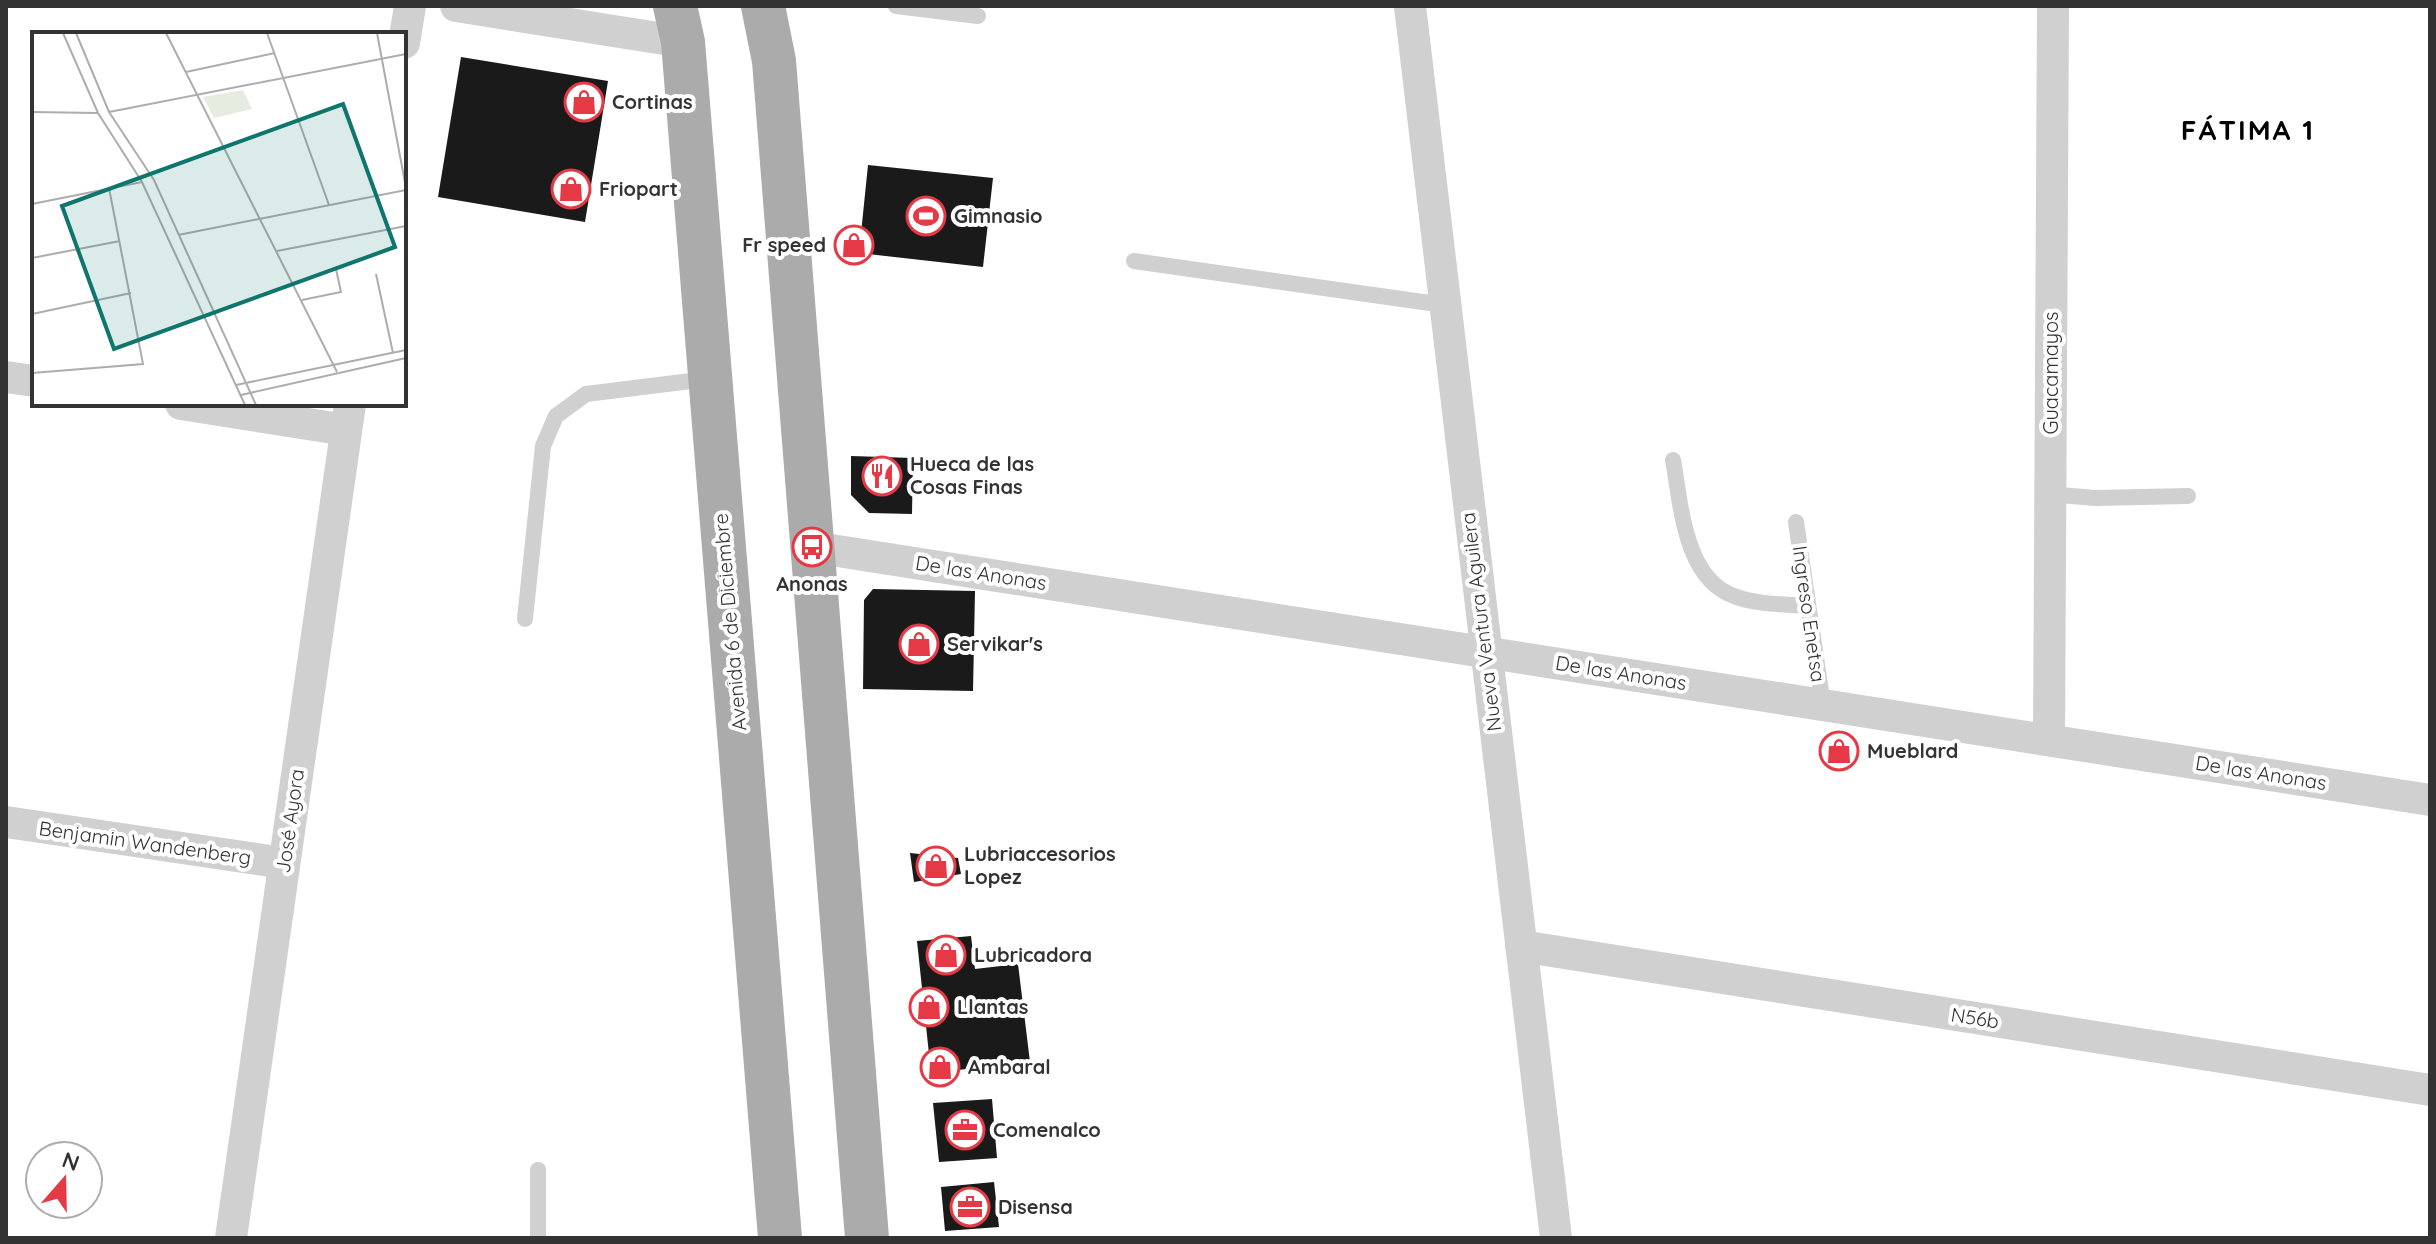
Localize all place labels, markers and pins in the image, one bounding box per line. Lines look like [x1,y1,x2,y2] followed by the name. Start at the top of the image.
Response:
[563,81,605,123] shop icon: Cortinas
[612,89,693,114] place label: Cortinas
[550,168,592,210] shop icon: Friopart
[599,176,678,201] place label: Friopart
[905,195,947,237] sports icon: Gimnasio
[954,203,1042,228] place label: Gimnasio
[833,224,875,266] shop icon: Fr speed
[742,232,826,257] place label: Fr speed
[910,451,1034,499] place label: Hueca de las Cosas Finas
[861,455,903,497] restaurant icon: Hueca de las Cosas Finas
[791,526,833,568] bus stop icon: Anonas
[776,571,848,596] place label: Anonas
[898,623,940,665] shop icon: Servikar's
[947,631,1043,656] place label: Servikar's
[1818,730,1860,772] shop icon: Mueblard
[1867,738,1958,763] place label: Mueblard
[964,841,1116,889] place label: Lubriaccesorios Lopez
[915,845,957,887] shop icon: Lubriaccesorios Lopez
[925,934,967,976] shop icon: Lubricadora
[974,942,1092,967] place label: Lubricadora
[908,986,950,1028] shop icon: Llantas
[957,994,1029,1019] place label: Llantas
[919,1046,961,1088] shop icon: Ambaral
[968,1054,1051,1079] place label: Ambaral
[944,1109,986,1151] office icon: Comenalco
[993,1117,1101,1142] place label: Comenalco
[949,1186,991,1228] office icon: Disensa
[998,1194,1073,1219] place label: Disensa

